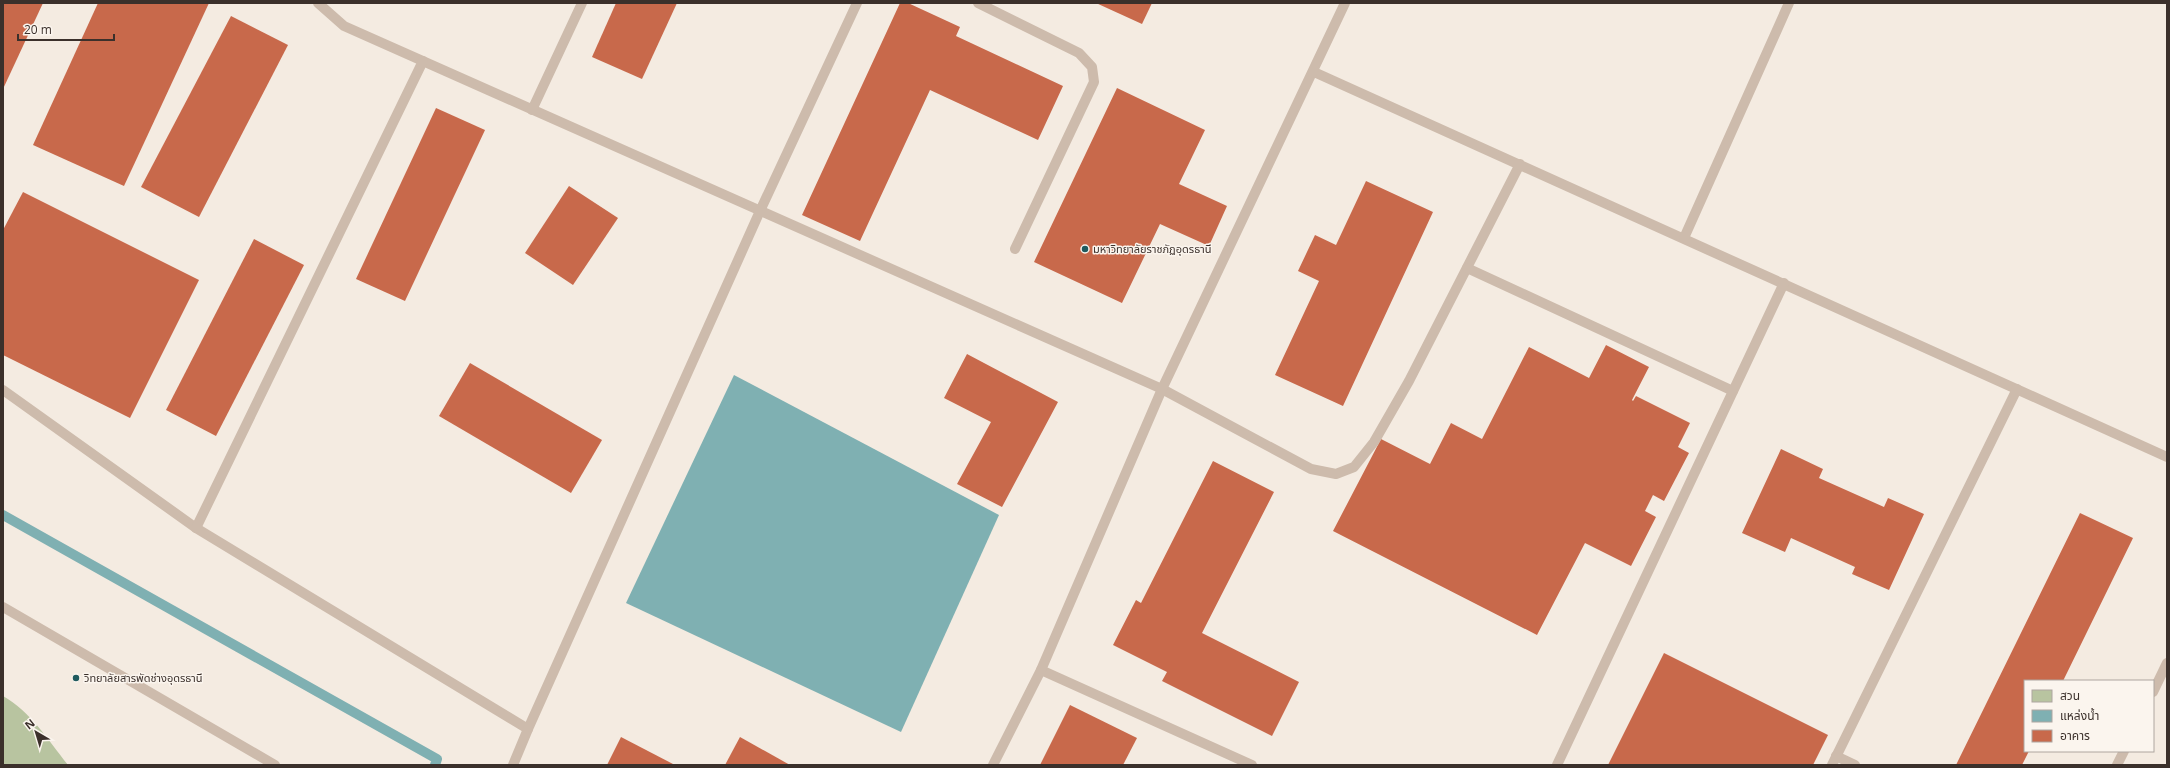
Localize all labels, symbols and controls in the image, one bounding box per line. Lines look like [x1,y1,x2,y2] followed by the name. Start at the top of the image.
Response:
[18,16,114,42] scale bar
[24,21,52,38] text: 20 m
[1093,241,1211,256] place label: มหาวิทยาลัยราชภัฏอุดรธานี
[1080,244,1090,254] marker: มหาวิทยาลัยราชภัฏอุดรธานี
[84,670,203,685] place label: วิทยาลัยสารพัดช่างอุดรธานี
[71,673,81,683] marker: วิทยาลัยสารพัดช่างอุดรธานี
[2024,680,2154,752] legend
[2060,687,2080,704] text: สวน
[2060,707,2099,724] text: แหล่งน้ำ
[16,712,56,752] north arrow
[21,715,38,732] text: N
[2060,727,2090,744] text: อาคาร

